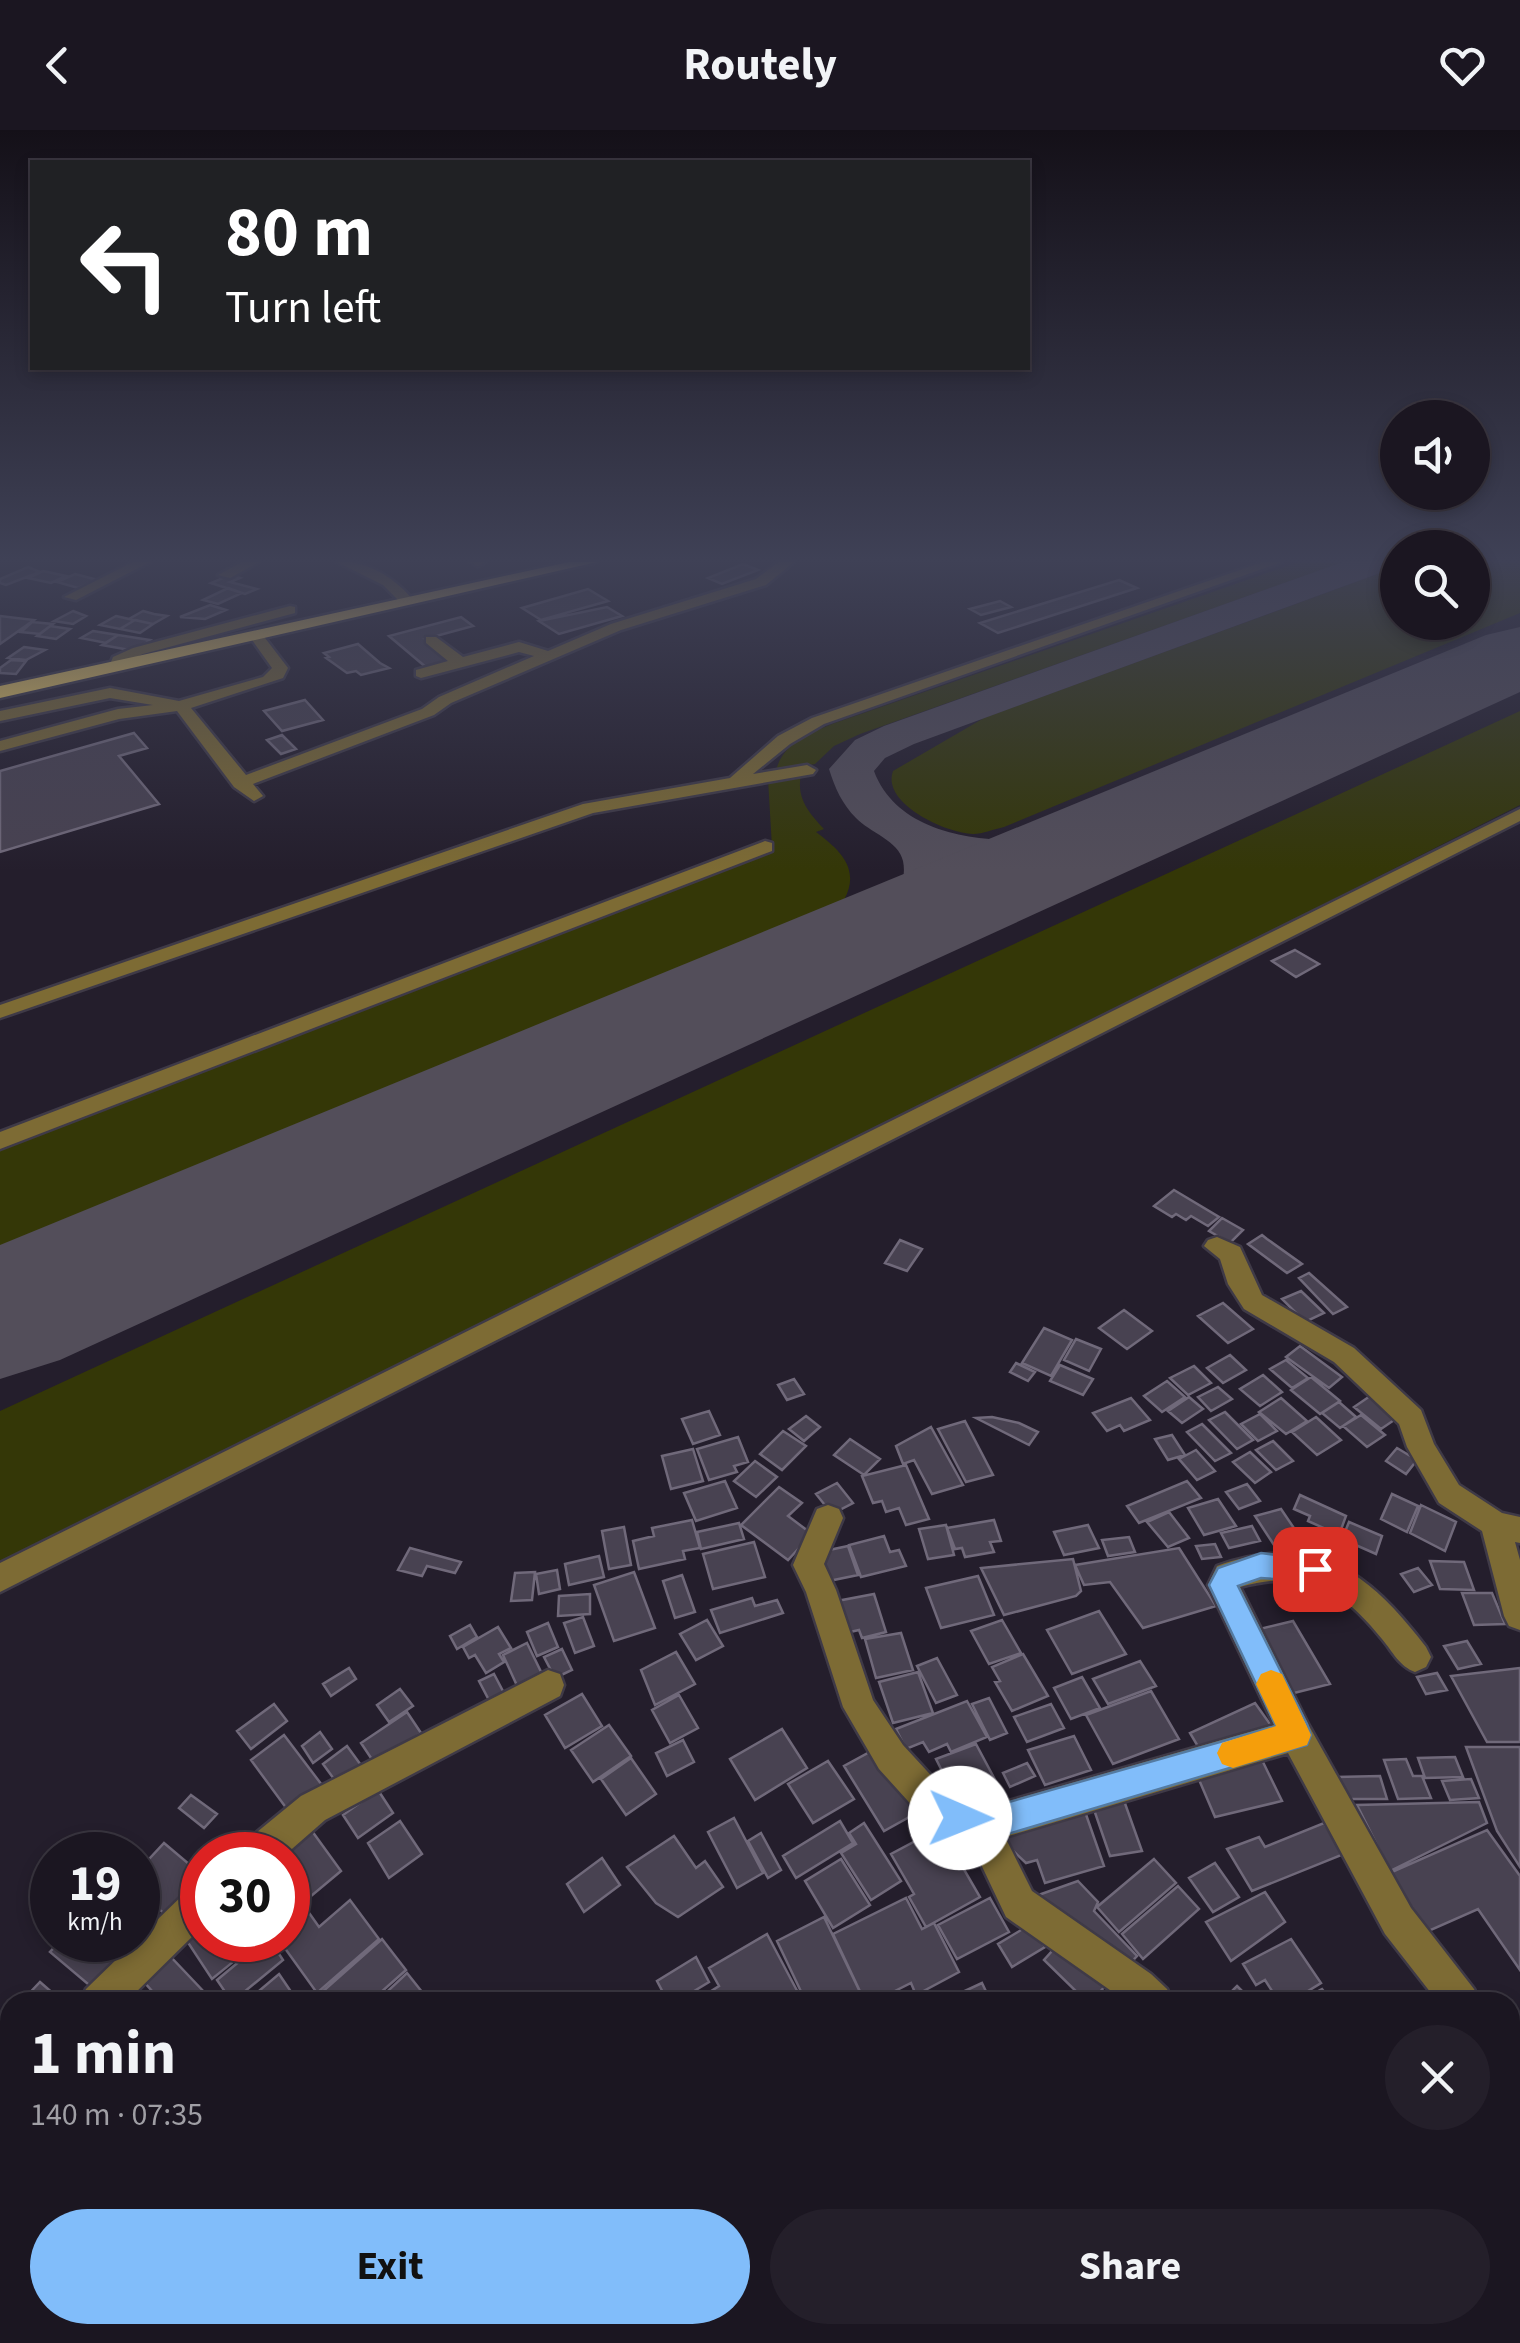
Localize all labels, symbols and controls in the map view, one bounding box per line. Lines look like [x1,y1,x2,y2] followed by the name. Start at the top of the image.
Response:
[683,33,837,97] text: Routely
[30,38,85,93] icon: back
[1435,38,1490,93] icon: heart
[225,183,373,283] text: 80 m
[60,200,190,330] icon: left
[225,276,381,340] text: Turn left
[1380,400,1490,640] map controls
[1380,400,1490,510] button: sound
[1380,530,1490,640] button: search
[1273,1527,1358,1612] pin
[1288,1542,1343,1597] icon: arrive
[908,1766,1012,1870] position arrow
[180,1832,310,1962] speed limit sign: 30
[69,1849,121,1920] text: 19
[67,1904,123,1940] text: km/h
[30,2012,176,2097] text: 1 min
[1385,2025,1490,2130] button: close
[30,2092,203,2138] text: 140 m · 07:35
[30,2209,750,2324] button: Exit
[770,2209,1490,2324] button: Share

